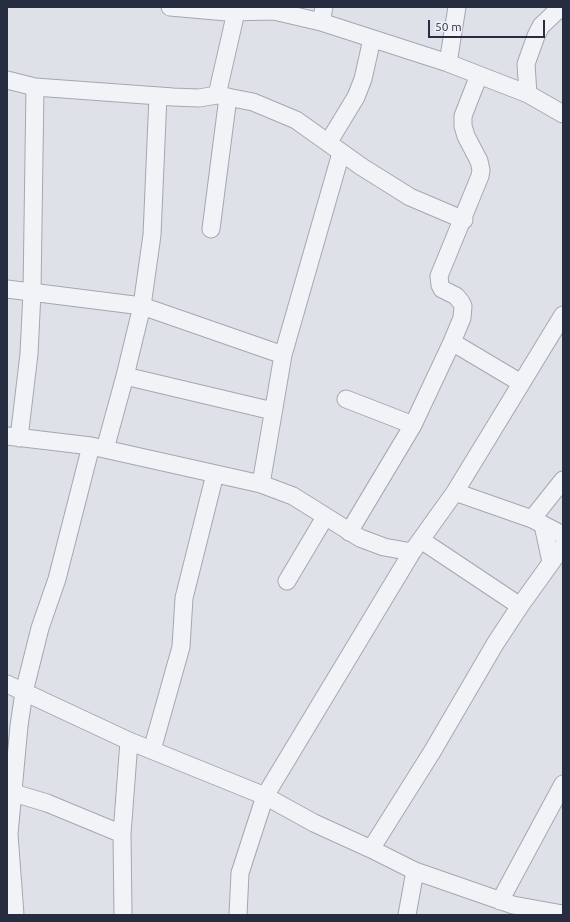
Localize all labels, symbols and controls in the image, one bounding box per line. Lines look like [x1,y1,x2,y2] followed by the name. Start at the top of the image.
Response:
[430,12,547,38] scale bar
[435,20,462,33] text: 50 m

